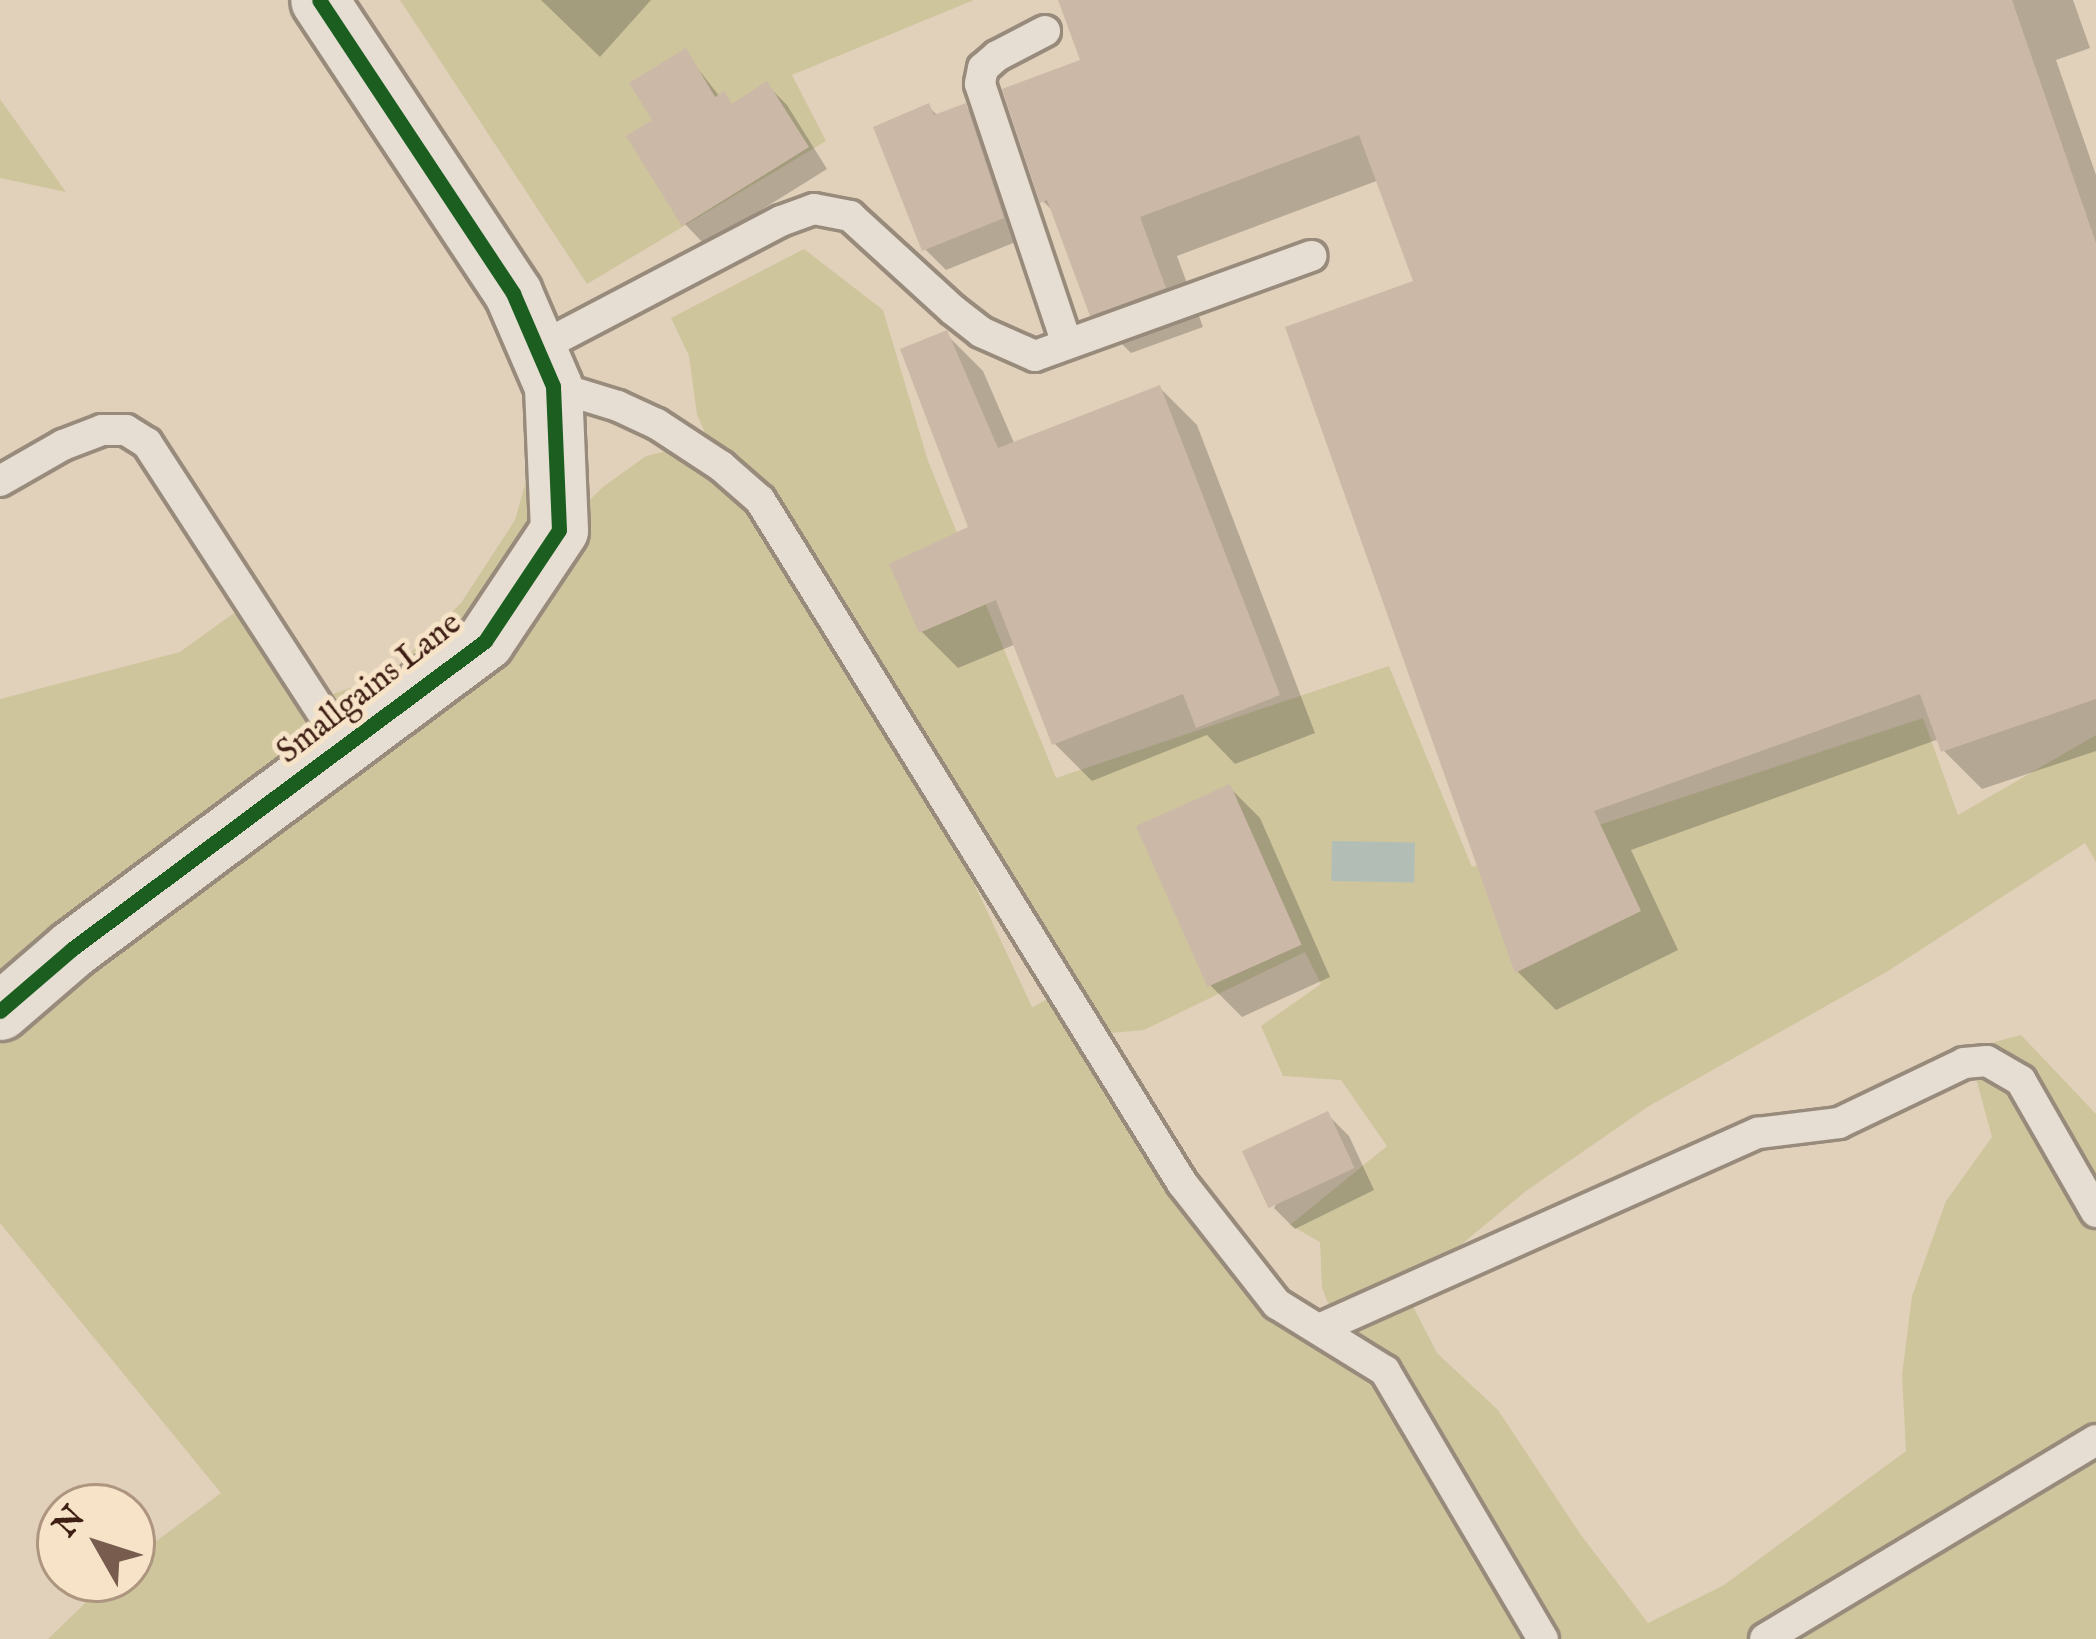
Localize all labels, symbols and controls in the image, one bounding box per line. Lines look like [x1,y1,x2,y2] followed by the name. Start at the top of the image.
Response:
[270,605,470,773] street label: Smallgains Lane
[36,1483,156,1603] north arrow
[45,1498,96,1547] text: N

